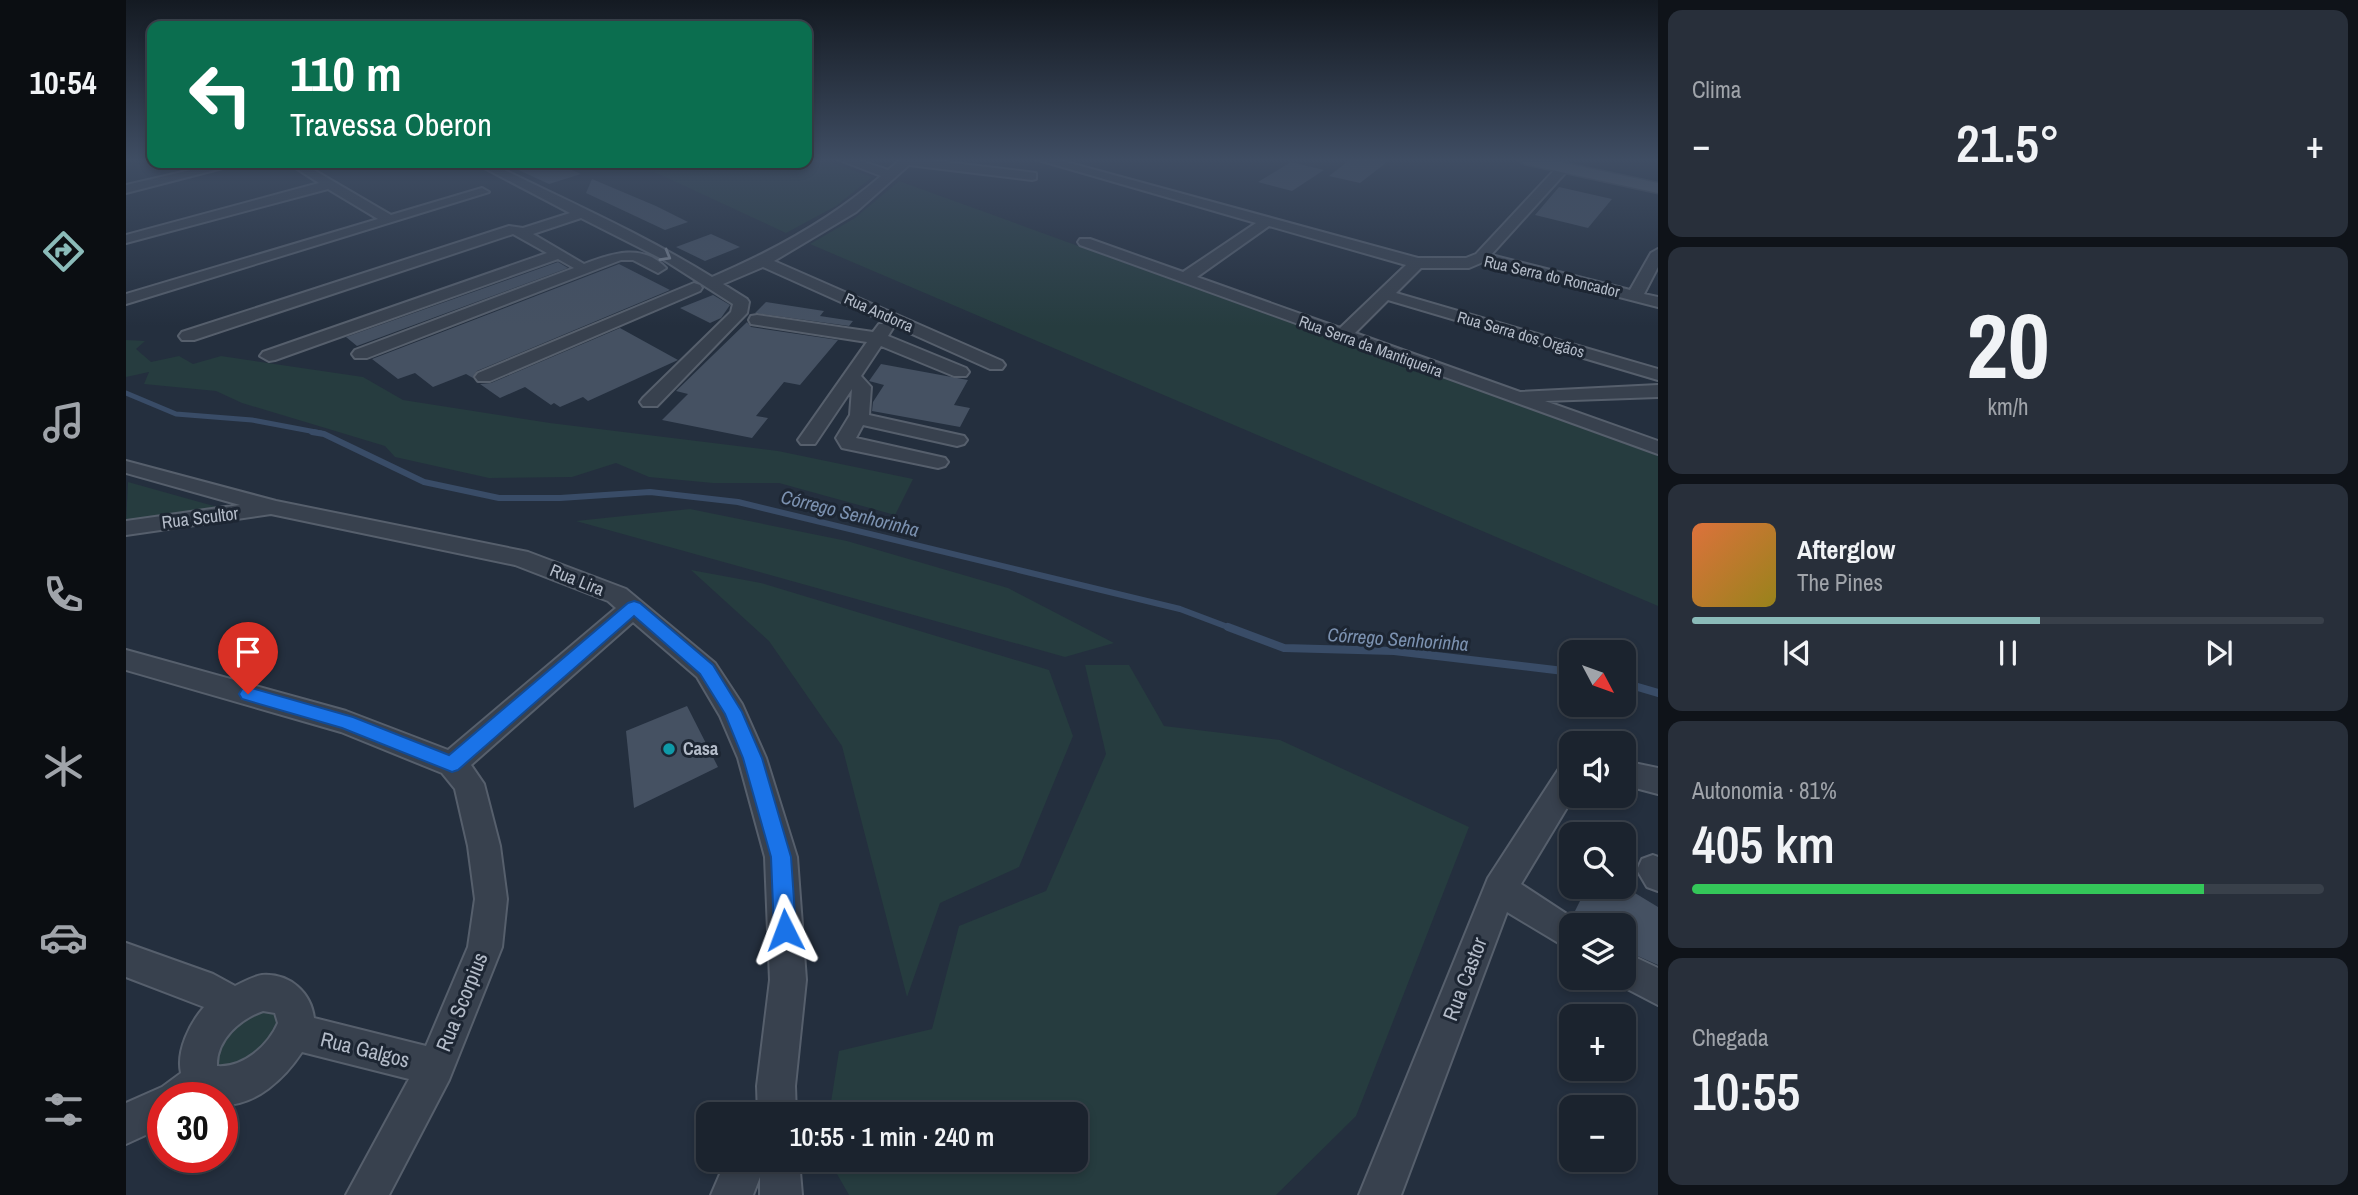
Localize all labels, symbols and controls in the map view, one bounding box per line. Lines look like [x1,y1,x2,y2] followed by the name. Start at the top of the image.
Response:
[290,40,402,106] text: 110 m
[175,49,266,140] icon: left
[29,61,97,104] text: 10:54
[1692,74,1741,105] text: Clima
[290,103,492,146] text: Travessa Oberon
[1956,108,2060,178] text: 21.5°
[1692,119,1710,170] text: −
[2306,119,2324,170] text: +
[39,227,88,276] icon: directions
[659,248,672,261] one-way arrow
[1482,250,1623,302] street label: Rua Serra do Roncador
[1967,284,2050,406] text: 20
[841,287,918,337] street label: Rua Andorra
[1455,305,1587,363] street label: Rua Serra dos Orgãos
[1296,310,1447,383] street label: Rua Serra da Mantiqueira
[1988,391,2028,422] text: km/h
[39,398,88,447] icon: music
[778,483,922,543] water label: Córrego Senhorinha
[160,500,240,535] street label: Rua Scultor
[1797,532,1895,567] text: Afterglow
[546,557,608,602] street label: Rua Lira
[1797,567,1883,598] text: The Pines
[39,570,88,619] icon: phone
[1327,621,1470,657] water label: Córrego Senhorinha
[218,622,278,694] pin
[229,633,267,671] icon: arrive
[1778,634,1816,672] icon: previous
[1989,634,2027,672] icon: pause
[2200,634,2238,672] icon: next
[1559,640,1636,718] north arrow
[1559,640,1636,1172] map controls
[1559,731,1636,808] button: sound
[683,736,719,761] place label: Casa
[661,741,677,757] marker: Casa
[39,742,88,791] icon: climate
[1692,775,1837,806] text: Autonomia · 81%
[1692,809,1835,879] text: 405 km
[1559,822,1636,899] button: search
[748,893,822,967] position arrow
[39,913,88,962] icon: car
[1559,913,1636,990] button: layers
[1435,933,1494,1025] street label: Rua Castor
[429,948,495,1056] street label: Rua Scorpius
[1559,1004,1636,1081] button: +
[1692,1022,1769,1053] text: Chegada
[317,1024,413,1075] street label: Rua Galgos
[1692,1056,1800,1126] text: 10:55
[147,1082,238,1173] speed limit sign: 30
[39,1085,88,1134] icon: filters
[1559,1095,1636,1172] button: −
[790,1119,994,1154] text: 10:55 · 1 min · 240 m

